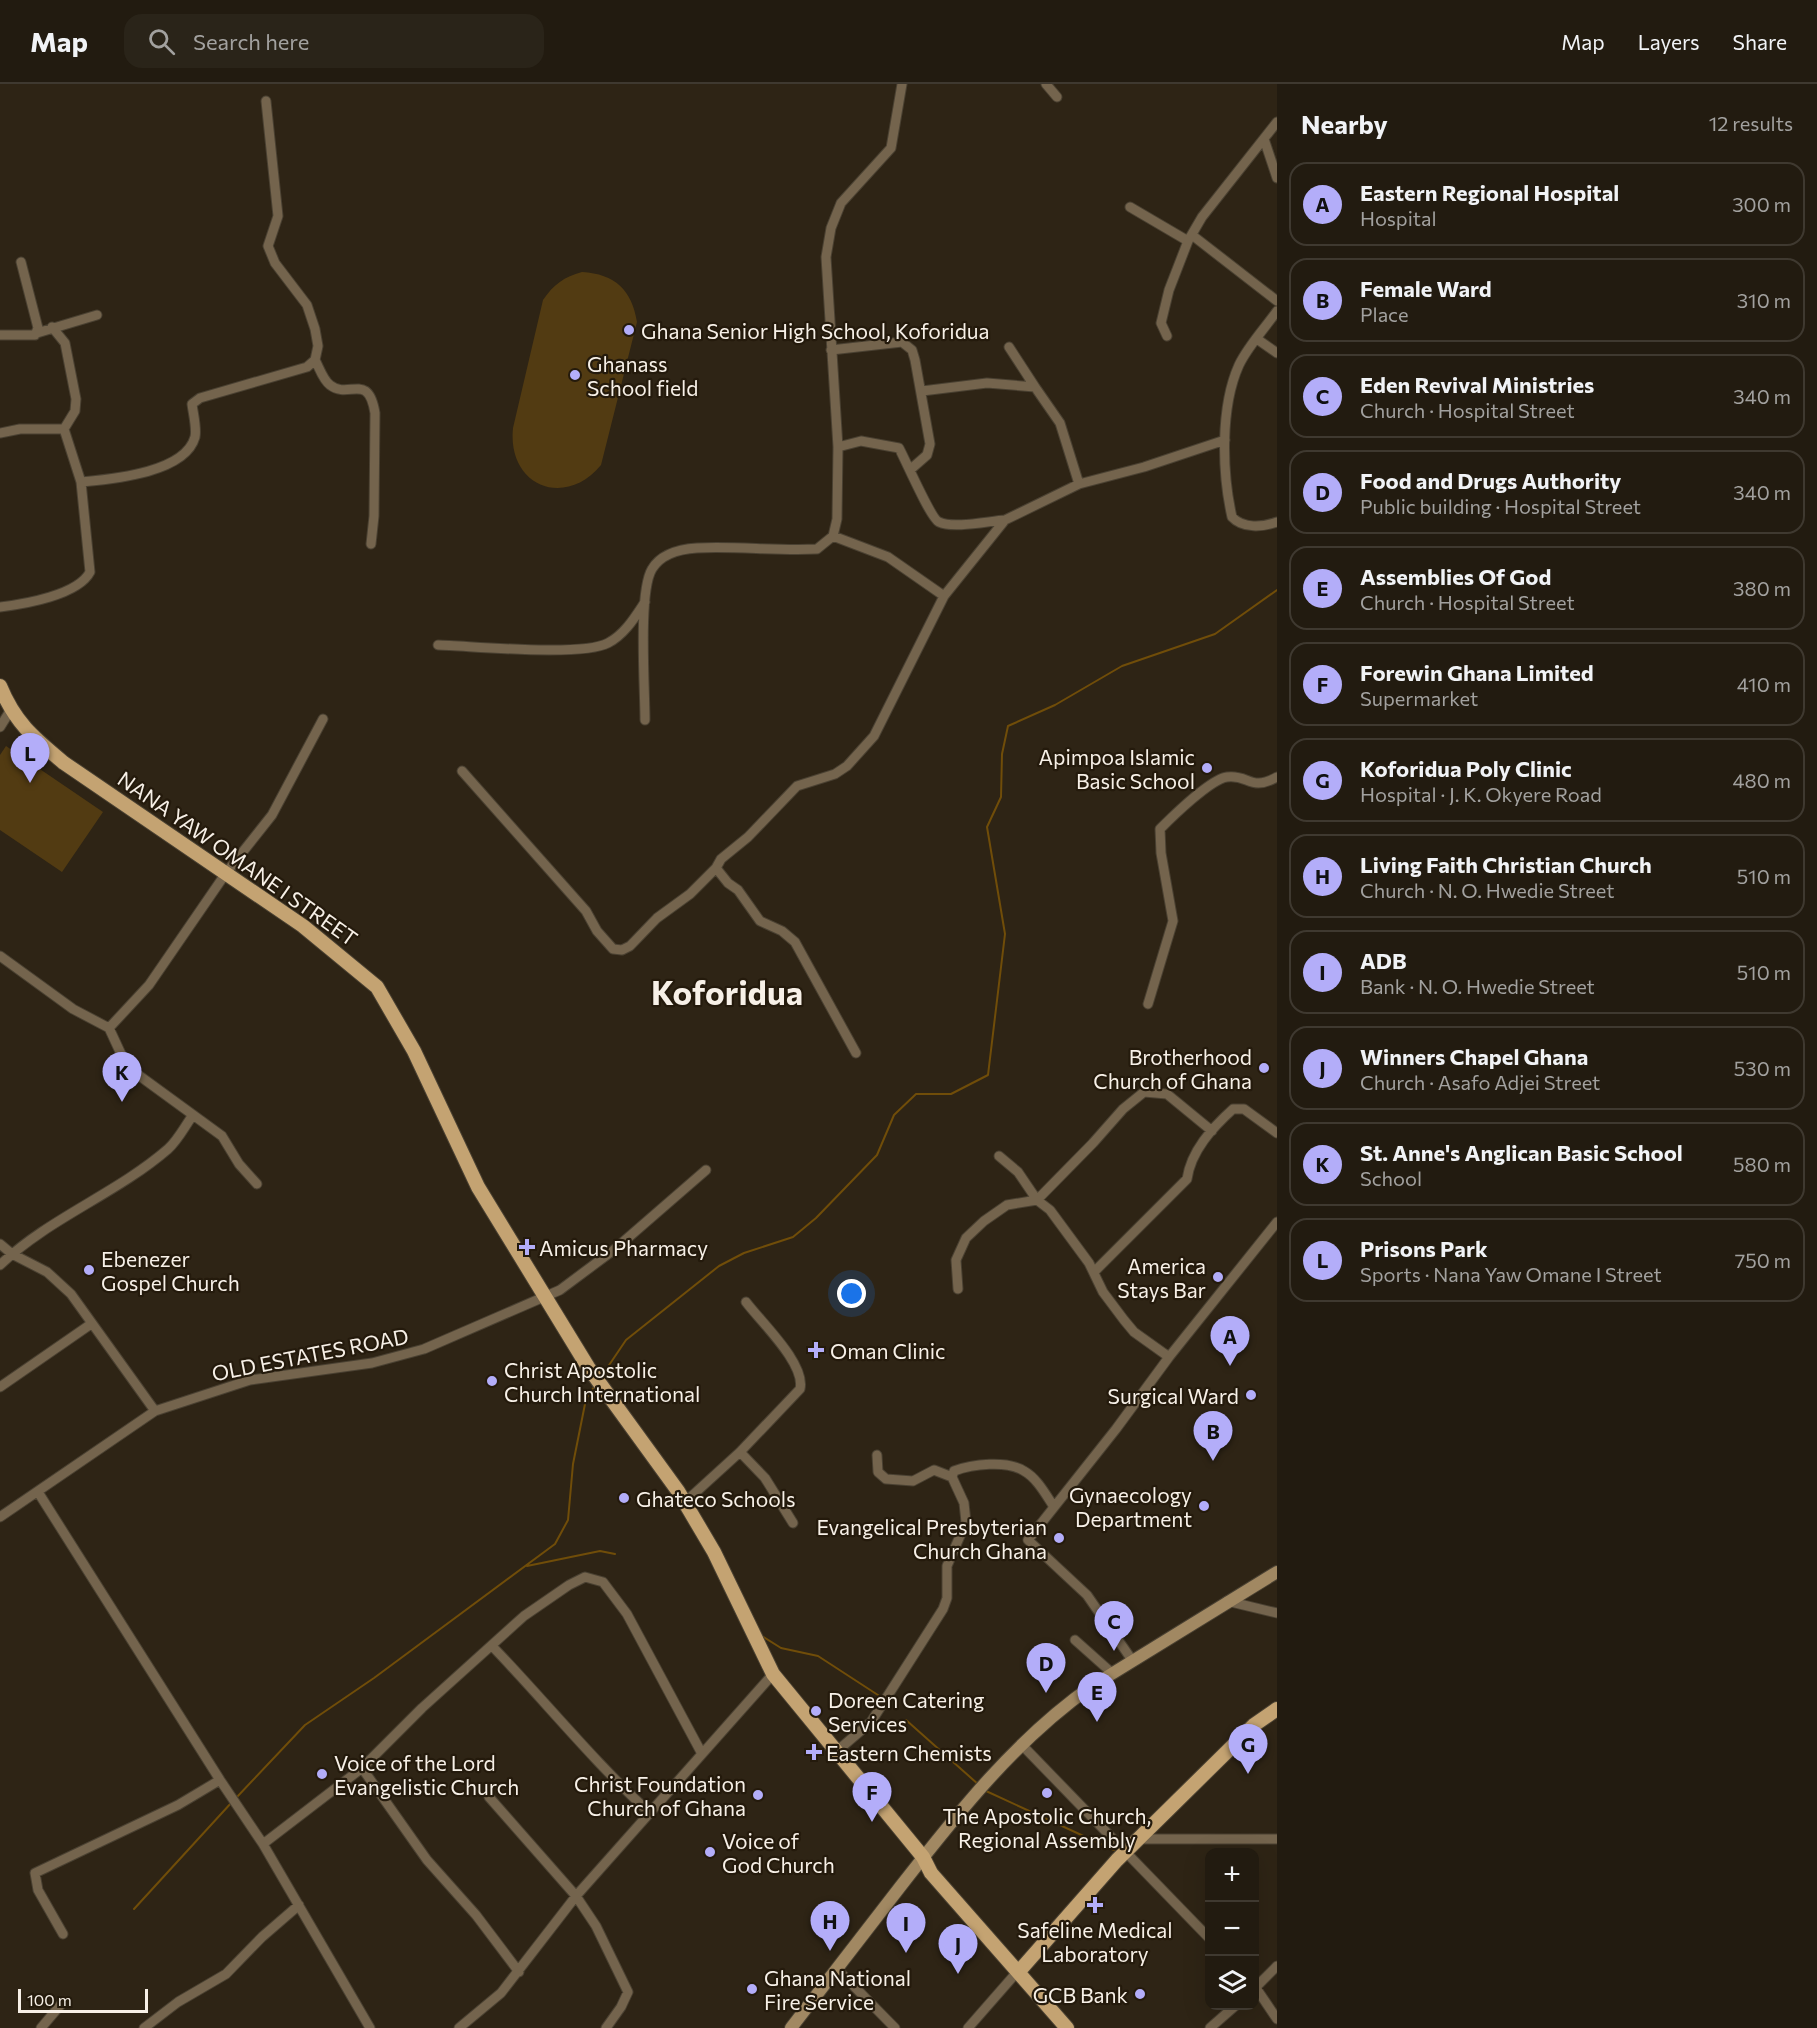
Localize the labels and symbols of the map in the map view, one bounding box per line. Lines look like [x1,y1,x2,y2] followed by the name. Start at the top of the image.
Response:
[641,318,990,343] place label: Ghana Senior High School, Koforidua
[622,323,636,337] marker: Ghana Senior High School, Koforidua
[587,351,698,400] place label: Ghanass School field
[568,368,582,382] marker: Ghanass School field
[10,734,50,783] pin: L
[1039,744,1195,793] place label: Apimpoa Islamic Basic School
[1200,761,1214,775] marker: Apimpoa Islamic Basic School
[114,766,362,950] street label: NANA YAW OMANE I STREET
[651,971,803,1012] district label: Koforidua
[1093,1044,1252,1093] place label: Brotherhood Church of Ghana
[102,1052,142,1102] pin: K
[1257,1061,1271,1075] marker: Brotherhood Church of Ghana
[539,1235,708,1260] place label: Amicus Pharmacy
[520,1240,534,1254] marker: Amicus Pharmacy
[101,1246,240,1295] place label: Ebenezer Gospel Church
[1117,1253,1206,1302] place label: America Stays Bar
[82,1263,96,1277] marker: Ebenezer Gospel Church
[1211,1270,1225,1284] marker: America Stays Bar
[837,1279,866,1308] your location
[1210,1316,1250,1366] pin: A
[209,1323,411,1385] street label: OLD ESTATES ROAD
[830,1338,945,1363] place label: Oman Clinic
[807,1341,825,1359] marker: Oman Clinic
[504,1357,700,1406] place label: Christ Apostolic Church International
[485,1374,499,1388] marker: Christ Apostolic Church International
[1108,1383,1239,1408] place label: Surgical Ward
[1244,1388,1258,1402] marker: Surgical Ward
[1194,1412,1232,1461] pin: B
[1069,1482,1192,1531] place label: Gynaecology Department
[636,1486,796,1511] place label: Ghateco Schools
[617,1491,631,1505] marker: Ghateco Schools
[1197,1499,1211,1513] marker: Gynaecology Department
[816,1514,1047,1563] place label: Evangelical Presbyterian Church Ghana
[1052,1531,1066,1545] marker: Evangelical Presbyterian Church Ghana
[1094,1602,1134,1651] pin: C
[1026,1644,1066,1693] pin: D
[1078,1672,1116,1722] pin: E
[828,1687,984,1736] place label: Doreen Catering Services
[809,1704,823,1718] marker: Doreen Catering Services
[1228,1724,1268,1774] pin: G
[826,1740,992,1765] place label: Eastern Chemists
[807,1745,821,1759] marker: Eastern Chemists
[334,1750,519,1799] place label: Voice of the Lord Evangelistic Church
[315,1767,329,1781] marker: Voice of the Lord Evangelistic Church
[574,1771,746,1820] place label: Christ Foundation Church of Ghana
[852,1772,892,1822] pin: F
[1040,1786,1054,1800] marker: The Apostolic Church, Regional Assembly
[751,1788,765,1802] marker: Christ Foundation Church of Ghana
[943,1803,1151,1852] place label: The Apostolic Church, Regional Assembly
[722,1828,835,1877] place label: Voice of God Church
[703,1845,717,1859] marker: Voice of God Church
[1086,1896,1104,1914] marker: Safeline Medical Laboratory
[810,1902,850,1951] pin: H
[886,1904,926,1953] pin: I
[1017,1917,1173,1966] place label: Safeline Medical Laboratory
[938,1924,978,1974] pin: J
[764,1965,911,2014] place label: Ghana National Fire Service
[745,1982,759,1996] marker: Ghana National Fire Service
[1033,1982,1128,2007] place label: GCB Bank
[18,1986,148,2014] scale bar
[1133,1987,1147,2001] marker: GCB Bank

